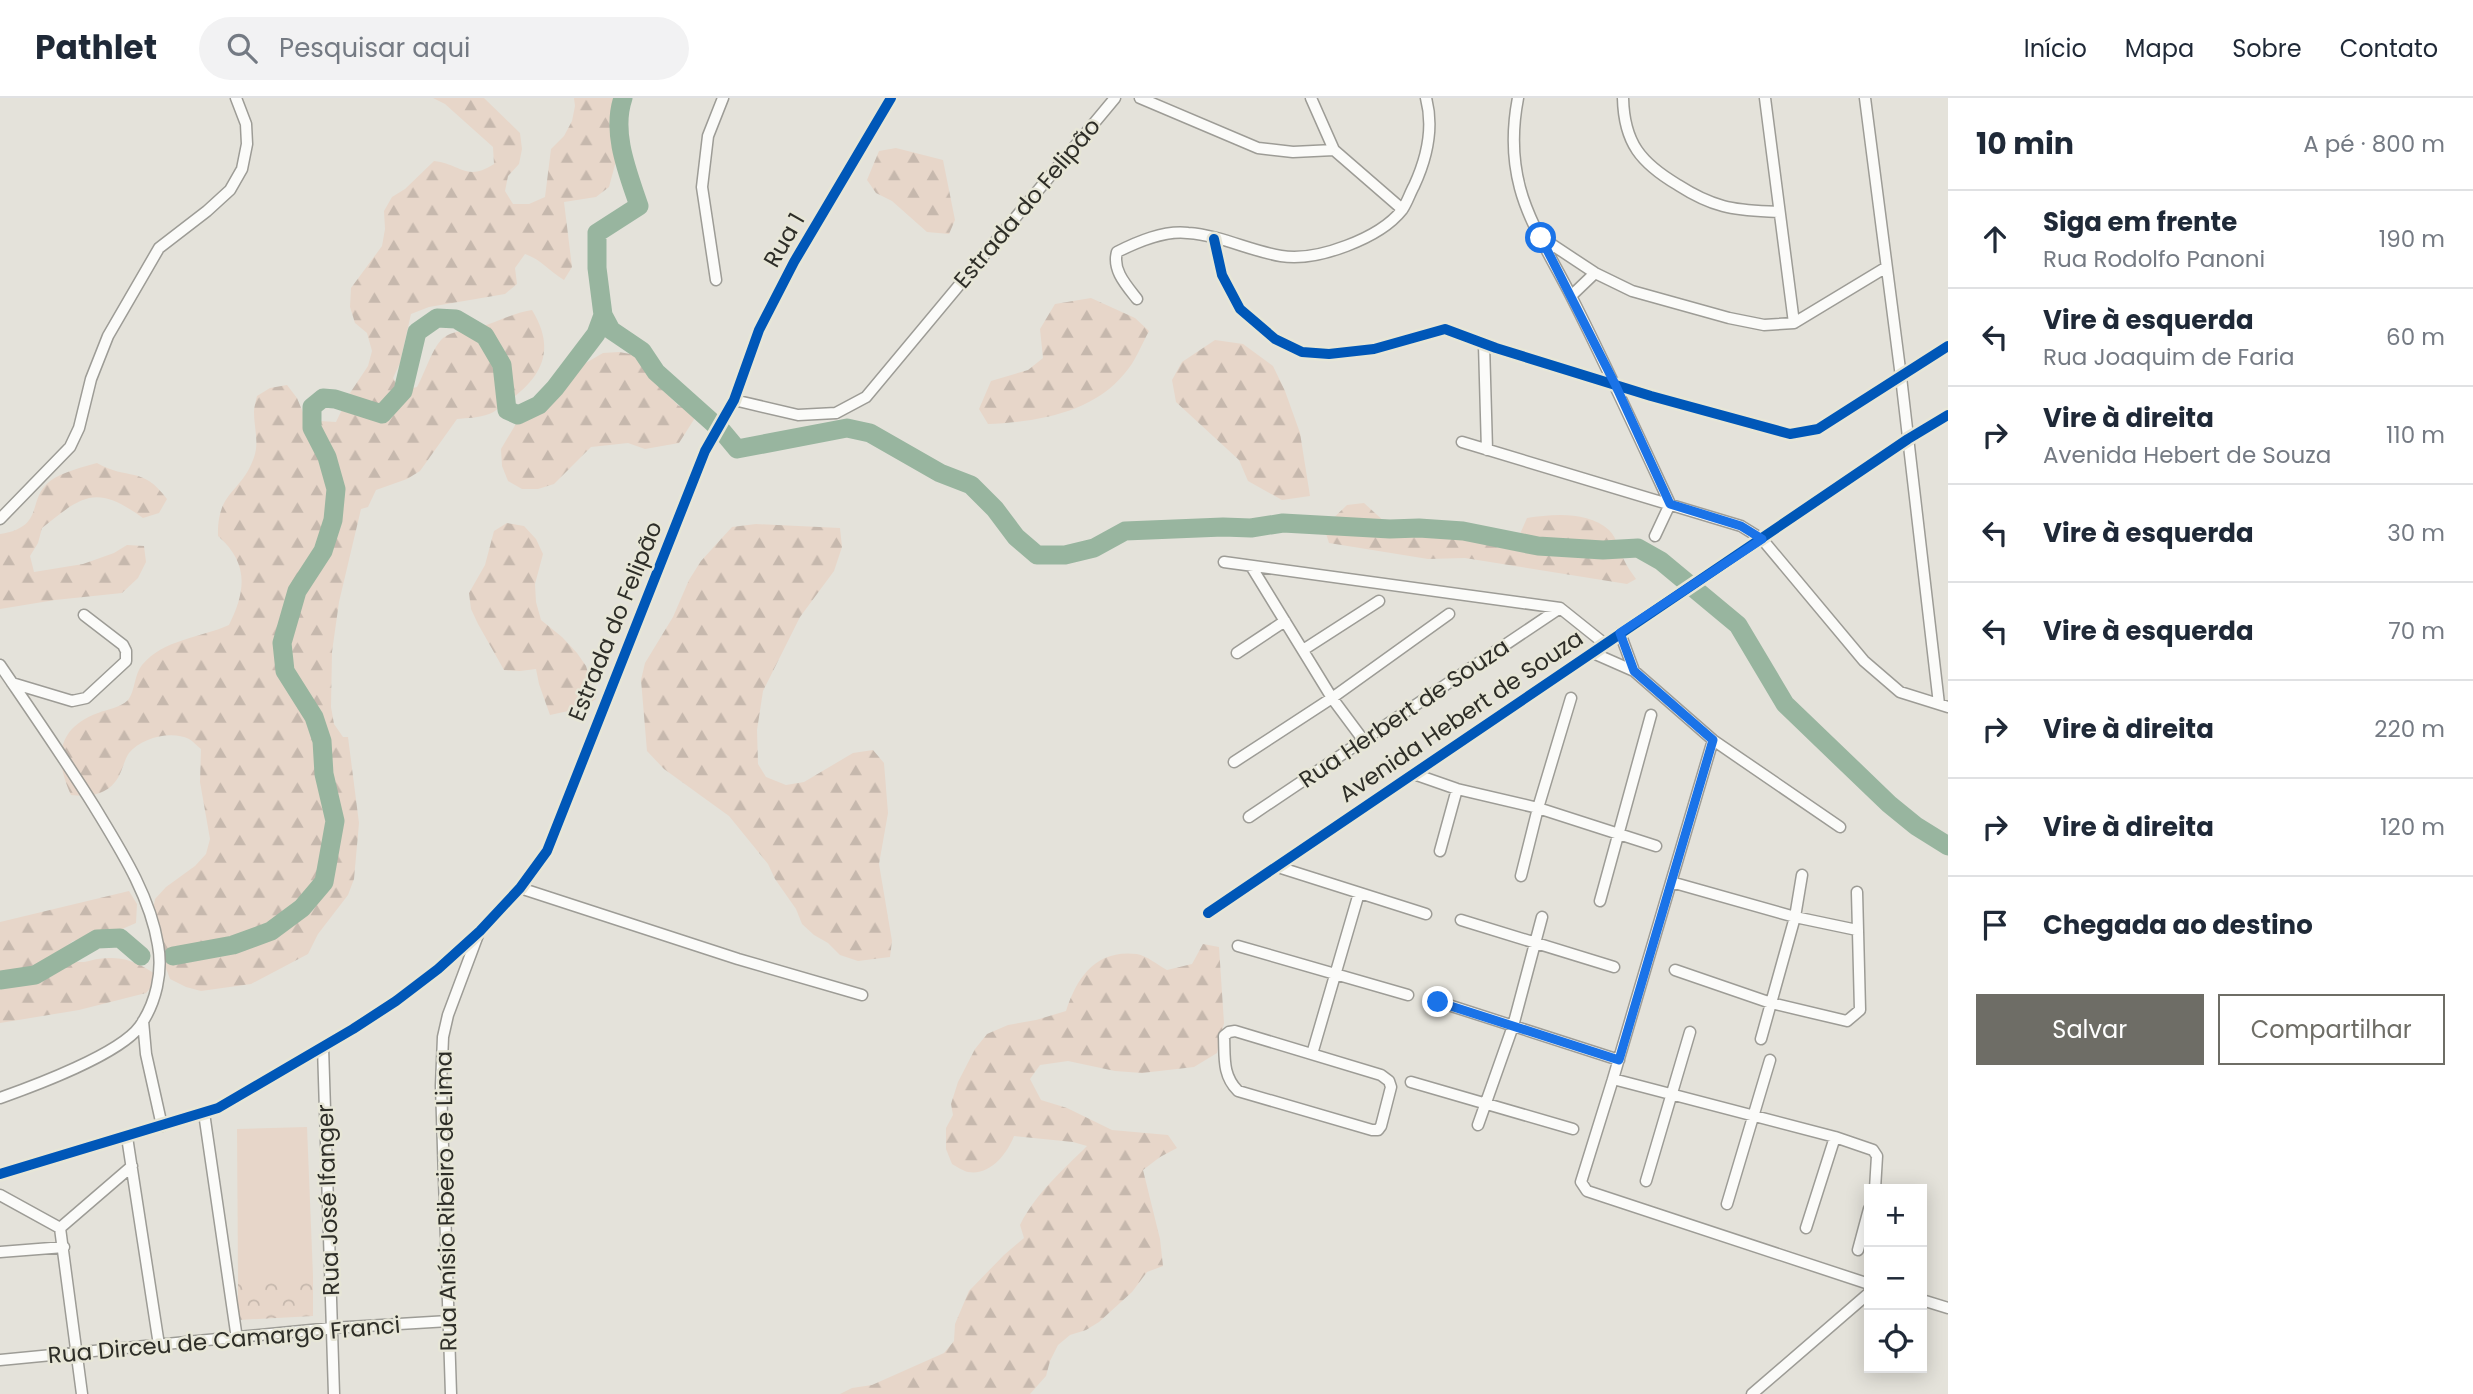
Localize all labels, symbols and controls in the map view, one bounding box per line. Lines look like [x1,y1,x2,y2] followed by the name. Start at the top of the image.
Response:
[199,17,689,80] search box
[35,24,157,71] text: Pathlet
[223,29,261,67] icon: search
[279,30,470,66] text: Pesquisar aqui
[2024,32,2087,65] text: Início
[2125,32,2194,65] text: Mapa
[2232,32,2302,65] text: Sobre
[2340,32,2438,65] text: Contato
[946,111,1108,295] street label: Estrada do Felipão
[1976,122,2074,165] text: 10 min
[2303,128,2445,160] text: A pé · 800 m
[2043,204,2237,240] text: Siga em frente
[756,207,812,273] street label: Rua 1
[1976,220,2014,258] icon: ahead
[1525,222,1556,253] route start
[2379,223,2445,255] text: 190 m
[2043,243,2265,275] text: Rua Rodolfo Panoni
[2043,302,2254,338] text: Vire à esquerda
[1976,318,2014,356] icon: left
[2386,321,2445,353] text: 60 m
[2043,341,2294,373] text: Rua Joaquim de Faria
[2043,400,2214,436] text: Vire à direita
[1976,416,2014,454] icon: right
[2386,419,2445,451] text: 110 m
[2043,439,2331,471] text: Avenida Hebert de Souza
[1976,514,2014,552] icon: left
[2043,515,2254,551] text: Vire à esquerda
[560,516,670,726] street label: Estrada do Felipão
[2387,517,2445,549] text: 30 m
[1976,612,2014,650] icon: left
[2043,613,2254,649] text: Vire à esquerda
[2388,615,2445,647] text: 70 m
[1333,622,1589,810] street label: Avenida Hebert de Souza
[1293,631,1515,795] street label: Rua Herbert de Souza
[1976,710,2014,748] icon: right
[2043,711,2214,747] text: Vire à direita
[2374,713,2445,745] text: 220 m
[1976,808,2014,846] icon: right
[2043,809,2214,845] text: Vire à direita
[2380,811,2445,843] text: 120 m
[1976,906,2014,944] icon: arrive
[2043,907,2313,943] text: Chegada ao destino
[1422,986,1453,1017] route end
[1976,994,2204,1065] button: Salvar
[2218,994,2445,1065] button: Compartilhar
[427,1051,465,1351] street label: Rua Anísio Ribeiro de Lima
[309,1104,347,1296] street label: Rua José Ifanger
[1864,1184,1927,1373] map controls
[1864,1184,1927,1247] button: +
[1864,1247,1927,1310] button: −
[47,1309,401,1371] street label: Rua Dirceu de Camargo Franci
[1864,1310,1927,1373] button: locate

